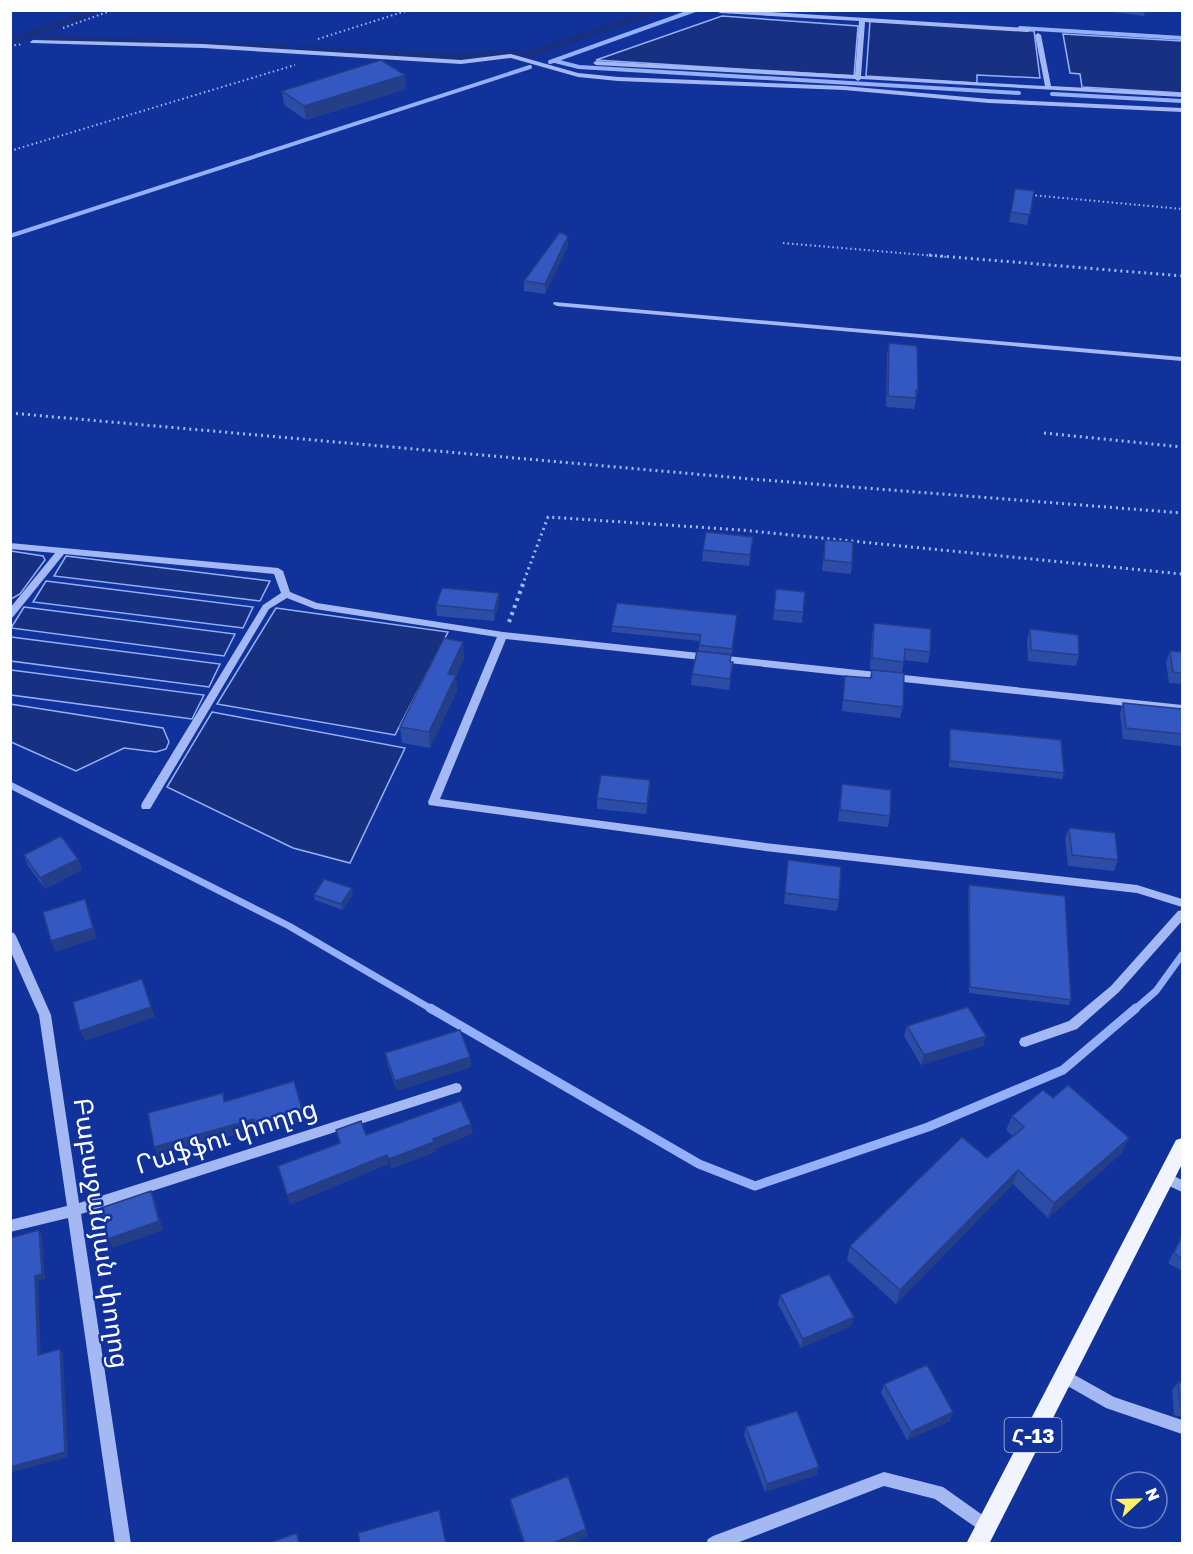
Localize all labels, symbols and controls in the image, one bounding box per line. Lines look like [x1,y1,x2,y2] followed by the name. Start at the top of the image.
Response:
[131,1092,321,1180] street label: Րաֆֆու փողոց
[68,1096,136,1370] street label: Բաբաջանյան փողոց
[1004,1418,1062,1452] road number: Հ-13
[1109,1470,1169,1530] north arrow
[1141,1485,1164,1504] text: N

